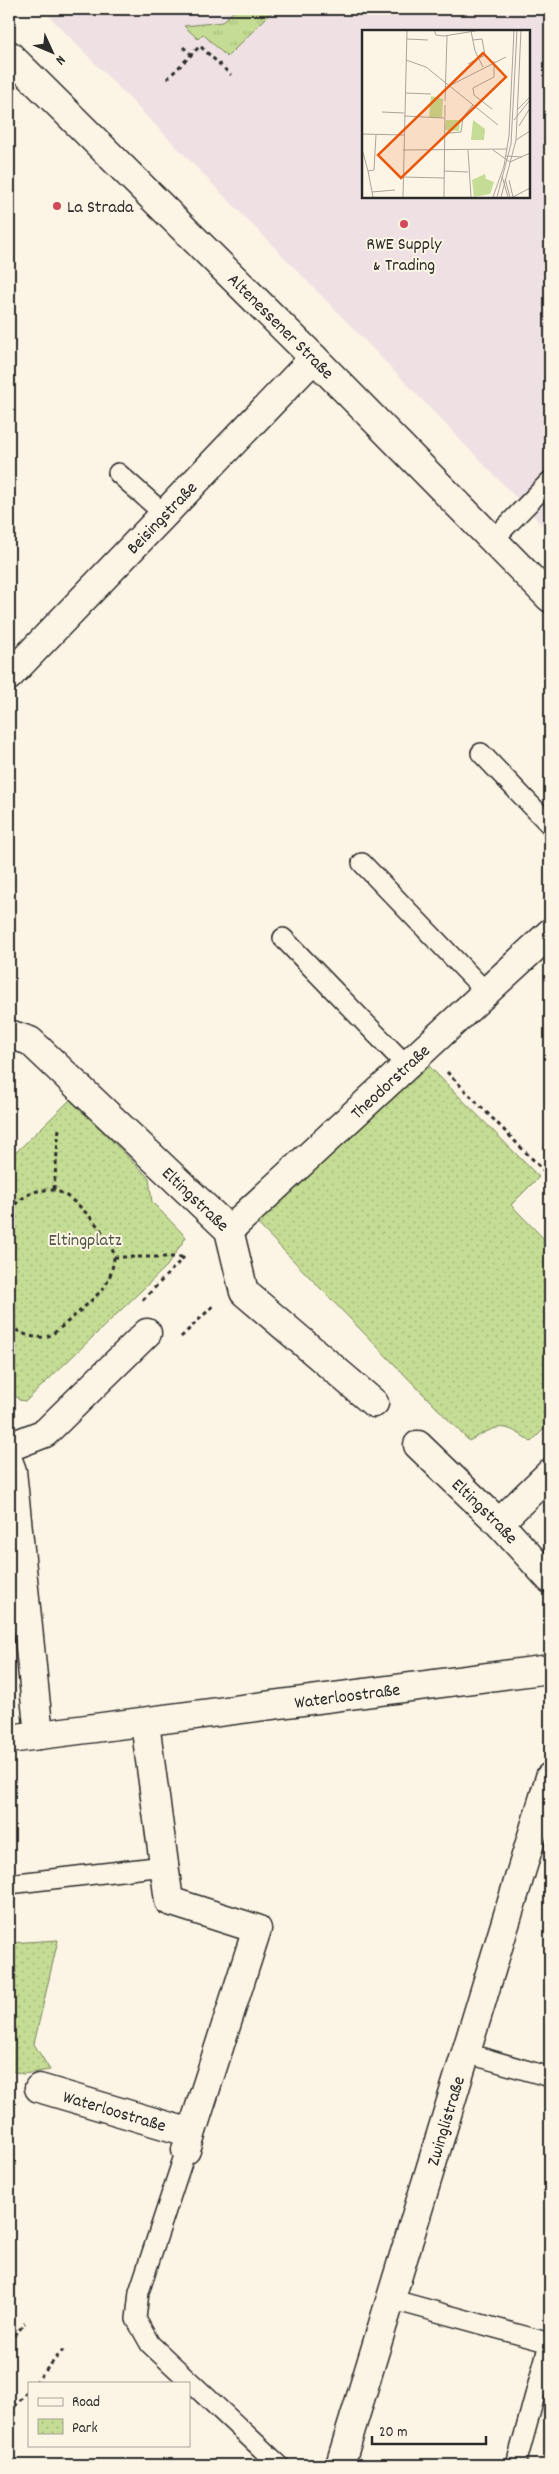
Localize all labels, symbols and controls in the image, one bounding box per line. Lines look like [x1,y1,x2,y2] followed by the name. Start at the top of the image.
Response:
[28,28,78,78] north arrow
[362,30,529,198] inset map
[50,50,70,69] text: N
[67,196,134,221] place label: La Strada
[51,200,63,212] marker: La Strada
[398,218,410,230] marker: RWE Supply & Trading
[366,233,442,279] place label: RWE Supply & Trading
[221,269,339,386] street label: Altenessener Straße
[122,477,204,561] street label: Beisingstraße
[346,1040,437,1126] street label: Theodorstraße
[155,1162,234,1239] street label: Eltingstraße
[48,1229,122,1254] park label: Eltingplatz
[445,1474,522,1551] street label: Eltingstraße
[293,1678,402,1717] street label: Waterloostraße
[422,2073,473,2169] street label: Zwinglistraße
[60,2086,169,2140] street label: Waterloostraße
[28,2382,190,2446] legend
[72,2392,100,2414] text: Road
[372,2414,485,2446] scale bar
[72,2418,98,2440] text: Park
[379,2422,407,2444] text: 20 m

